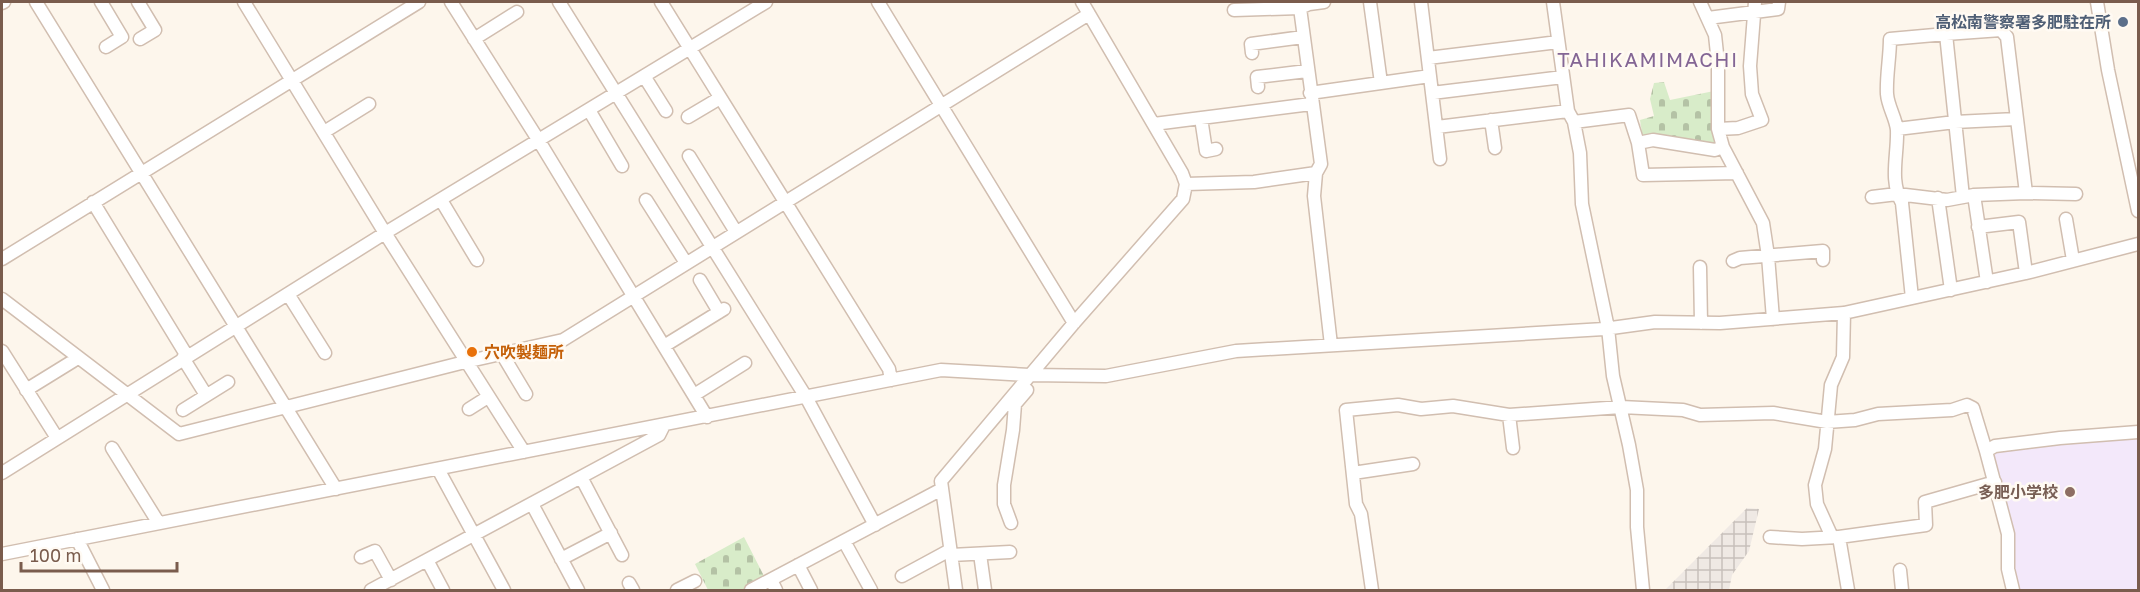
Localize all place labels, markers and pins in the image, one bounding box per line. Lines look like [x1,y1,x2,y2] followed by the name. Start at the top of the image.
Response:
[1935,12,2111,32] place label: 高松南警察署多肥駐在所
[2116,15,2130,29] marker: 高松南警察署多肥駐在所
[484,342,564,362] place label: 穴吹製麺所
[465,345,479,359] marker: 穴吹製麺所
[1978,482,2058,502] place label: 多肥小学校
[2063,485,2077,499] marker: 多肥小学校

